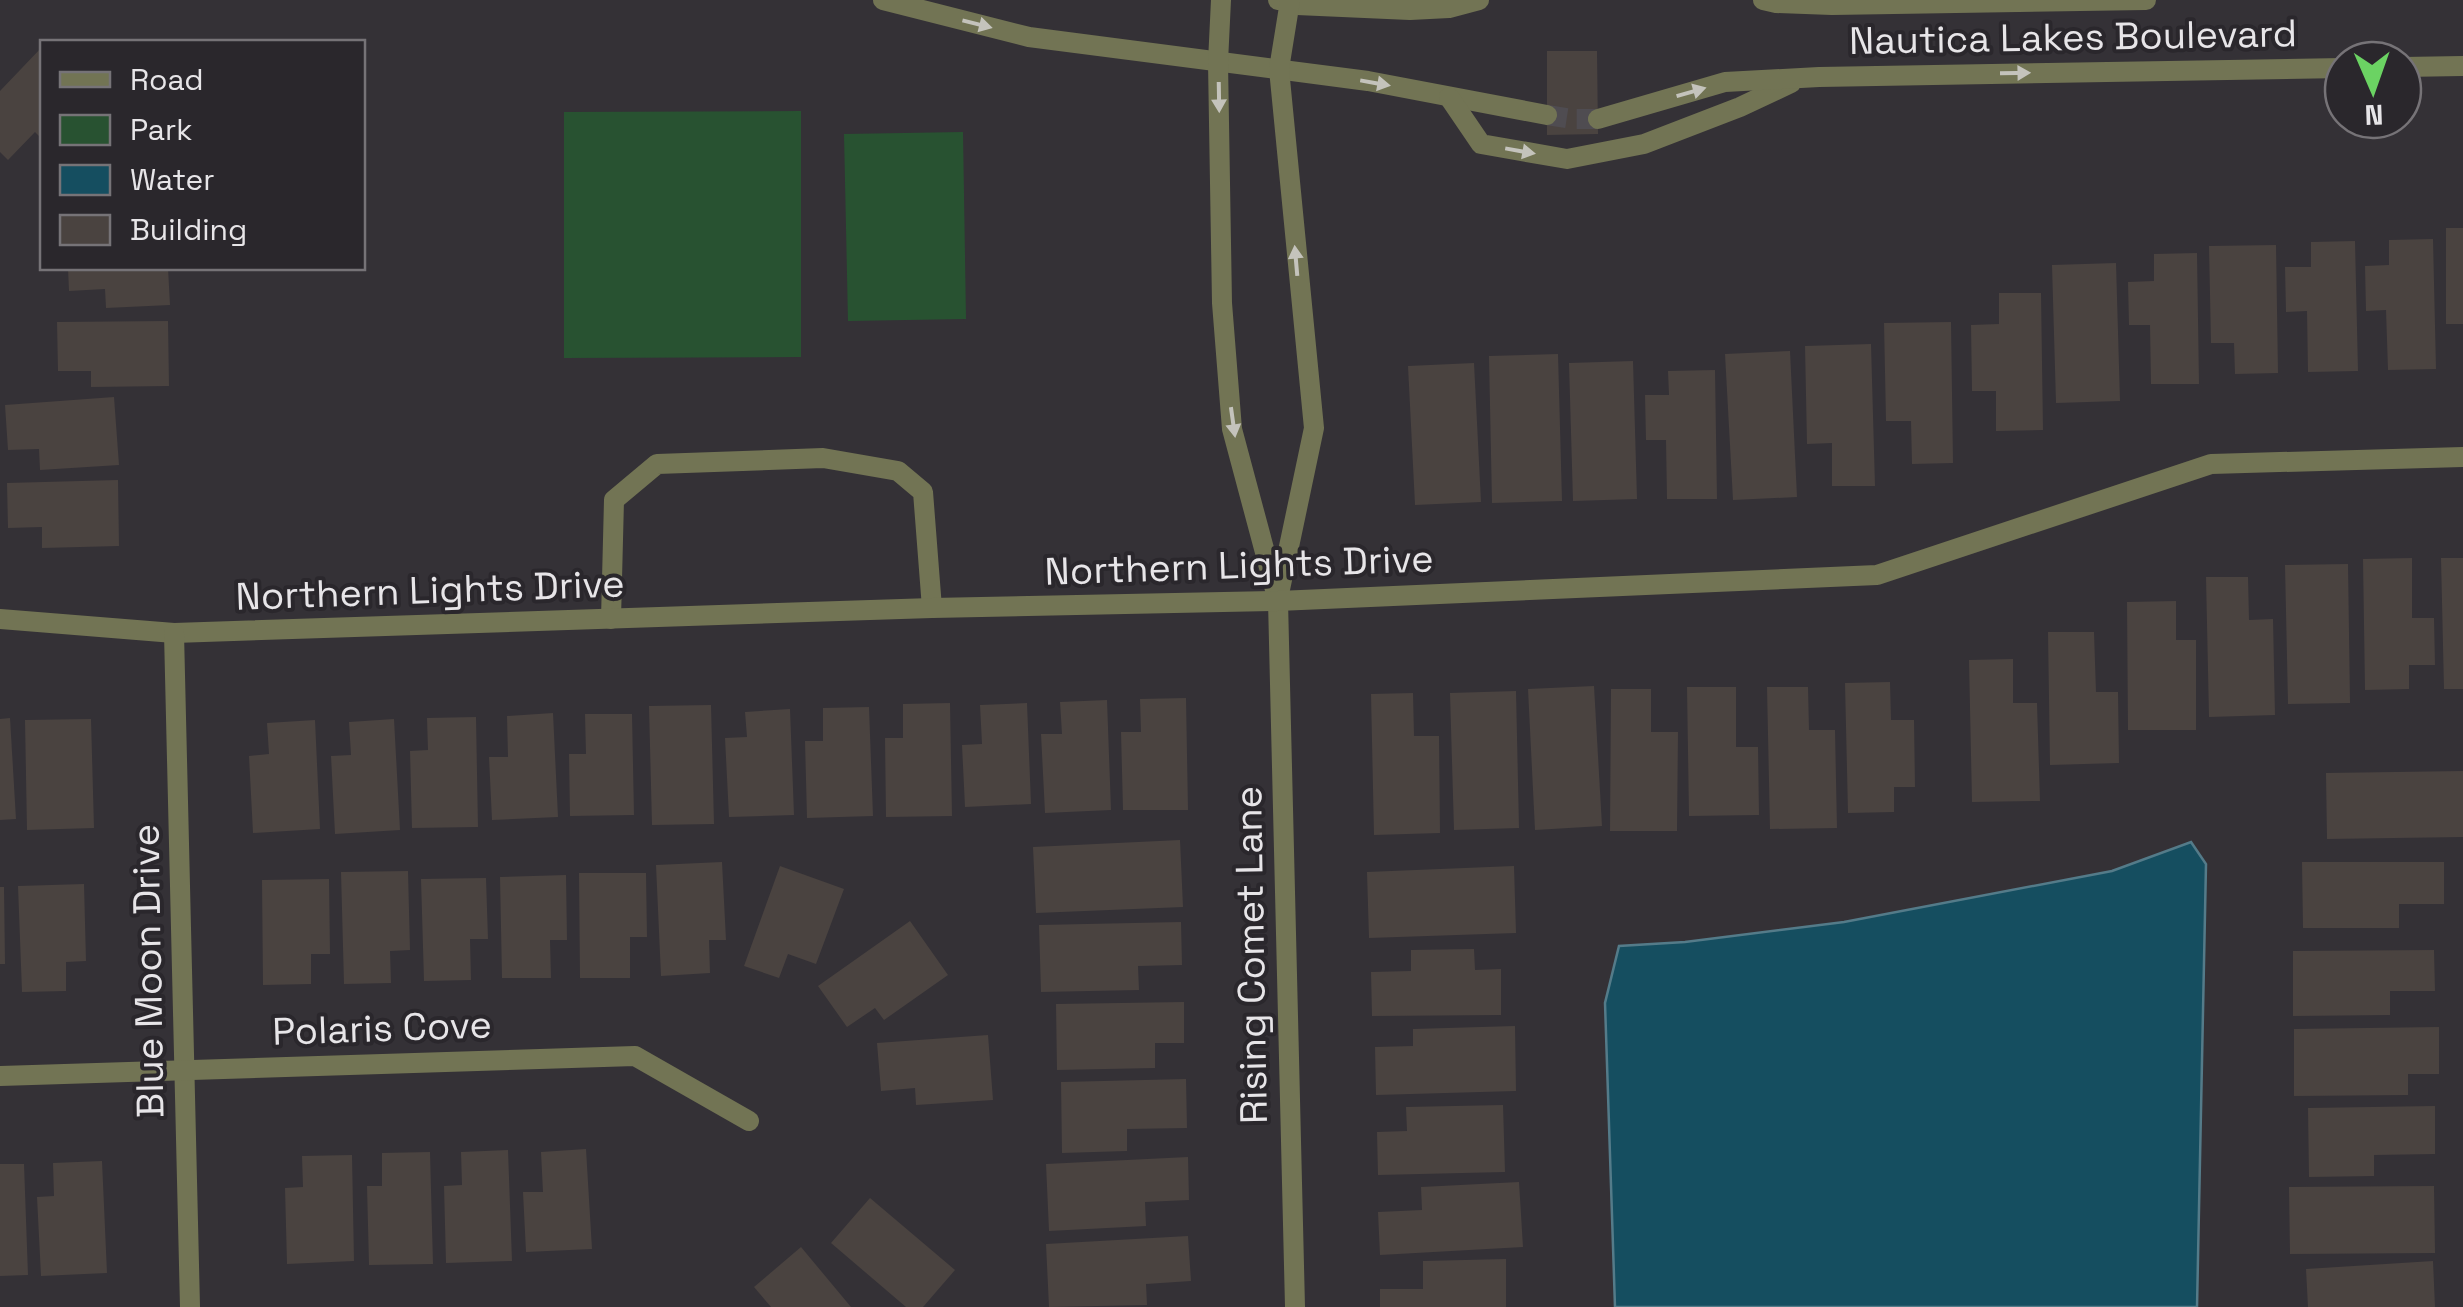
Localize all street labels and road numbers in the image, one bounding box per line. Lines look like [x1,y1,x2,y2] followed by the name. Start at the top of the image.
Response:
[1849,9,2297,65] street label: Nautica Lakes Boulevard
[1044,534,1434,596] street label: Northern Lights Drive
[235,559,625,621] street label: Northern Lights Drive
[1224,786,1278,1124] street label: Rising Comet Lane
[121,824,175,1118] street label: Blue Moon Drive
[271,1000,493,1056] street label: Polaris Cove

